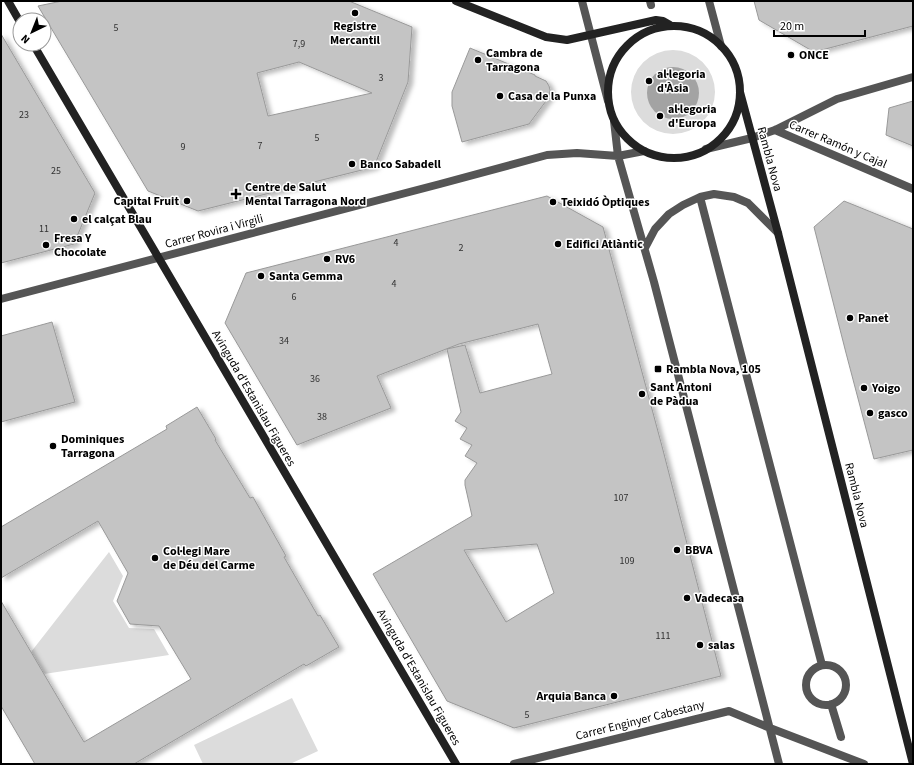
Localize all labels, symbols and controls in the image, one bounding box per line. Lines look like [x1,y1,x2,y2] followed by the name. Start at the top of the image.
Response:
[350,8,360,18] marker: Registre Mercantil
[12,12,52,52] north arrow
[774,12,865,38] scale bar
[330,18,381,49] place label: Registre Mercantil
[780,18,804,35] text: 20 m
[114,21,119,35] house number: 5
[18,31,33,47] text: N
[293,37,305,51] house number: 7,9
[486,45,543,76] place label: Cambra de Tarragona
[799,47,829,64] place label: ONCE
[786,50,796,60] marker: ONCE
[473,55,483,65] marker: Cambra de Tarragona
[657,66,706,97] place label: al·legoria d'Àsia
[379,71,384,85] house number: 3
[644,76,654,86] marker: al·legoria d'Àsia
[508,88,596,105] place label: Casa de la Punxa
[495,91,505,101] marker: Casa de la Punxa
[668,101,717,132] place label: al·legoria d'Europa
[19,108,29,122] house number: 23
[655,111,665,121] marker: al·legoria d'Europa
[786,116,889,173] street label: Carrer Ramón y Cajal
[753,125,786,193] street label: Rambla Nova
[315,131,320,145] house number: 5
[258,139,263,153] house number: 7
[181,140,186,154] house number: 9
[360,156,441,173] place label: Banco Sabadell
[347,159,357,169] marker: Banco Sabadell
[51,164,61,178] house number: 25
[245,179,366,210] place label: Centre de Salut Mental Tarragona Nord
[230,188,242,200] marker: Centre de Salut Mental Tarragona Nord
[113,193,179,210] place label: Capital Fruit
[561,194,650,211] place label: Teixidó Òptiques
[182,196,192,206] marker: Capital Fruit
[548,197,558,207] marker: Teixidó Òptiques
[163,210,265,253] street label: Carrer Rovira i Virgili
[82,211,152,228] place label: el calçat Blau
[69,214,79,224] marker: el calçat Blau
[39,222,49,236] house number: 11
[54,230,107,261] place label: Fresa Y Chocolate
[394,236,399,250] house number: 4
[566,236,643,253] place label: Edifici Atlàntic
[553,239,563,249] marker: Edifici Atlàntic
[41,240,51,250] marker: Fresa Y Chocolate
[459,241,464,255] house number: 2
[335,251,355,268] place label: RV6
[322,254,332,264] marker: RV6
[269,268,343,285] place label: Santa Gemma
[256,271,266,281] marker: Santa Gemma
[392,277,397,291] house number: 4
[292,290,297,304] house number: 6
[858,310,889,327] place label: Panet
[845,313,855,323] marker: Panet
[207,327,300,470] street label: Avinguda d'Estanislau Figueres
[279,334,289,348] house number: 34
[666,361,761,378] place label: Rambla Nova, 105
[653,364,663,374] marker: Rambla Nova, 105
[310,372,320,386] house number: 36
[650,379,712,410] place label: Sant Antoni de Pàdua
[871,380,901,397] place label: Yoigo
[859,383,869,393] marker: Yoigo
[637,389,647,399] marker: Sant Antoni de Pàdua
[878,405,908,422] place label: gasco
[865,408,875,418] marker: gasco
[317,410,327,424] house number: 38
[61,431,124,462] place label: Dominiques Tarragona
[48,441,58,451] marker: Dominiques Tarragona
[840,461,873,529] street label: Rambla Nova
[614,491,628,505] house number: 107
[685,542,713,559] place label: BBVA
[163,543,255,574] place label: Col·legi Mare de Déu del Carme
[672,545,682,555] marker: BBVA
[150,553,160,563] marker: Col·legi Mare de Déu del Carme
[620,554,634,568] house number: 109
[694,590,744,607] place label: Vadecasa
[682,593,692,603] marker: Vadecasa
[372,606,465,749] street label: Avinguda d'Estanislau Figueres
[656,629,670,643] house number: 111
[708,637,735,654] place label: salas
[695,640,705,650] marker: salas
[535,688,606,705] place label: Arquia Banca
[609,691,619,701] marker: Arquia Banca
[574,696,707,745] street label: Carrer Enginyer Cabestany
[525,708,530,722] house number: 5

